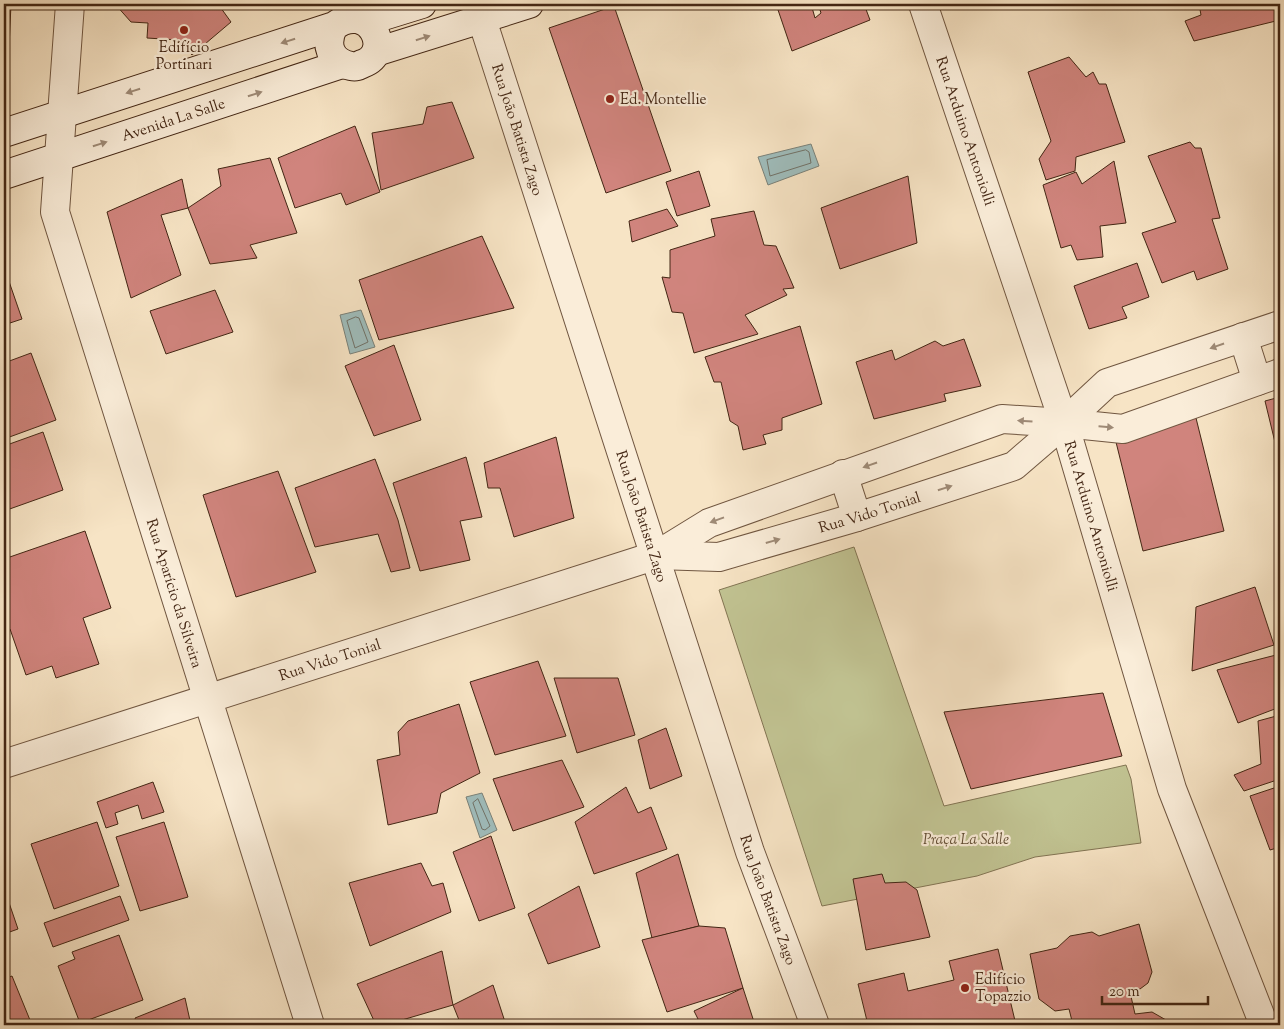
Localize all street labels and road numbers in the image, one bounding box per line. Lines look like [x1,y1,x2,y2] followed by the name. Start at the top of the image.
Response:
[929,54,999,209] street label: Rua Arduino Antoniolli
[485,62,547,199] street label: Rua João Batista Zago
[119,94,228,148] street label: Avenida La Salle
[1058,439,1122,594] street label: Rua Arduino Antoniolli
[609,448,671,585] street label: Rua João Batista Zago
[816,488,924,540] street label: Rua Vido Tonial
[140,516,206,671] street label: Rua Aparício da Silveira
[277,635,384,687] street label: Rua Vido Tonial
[733,833,801,968] street label: Rua João Batista Zago

